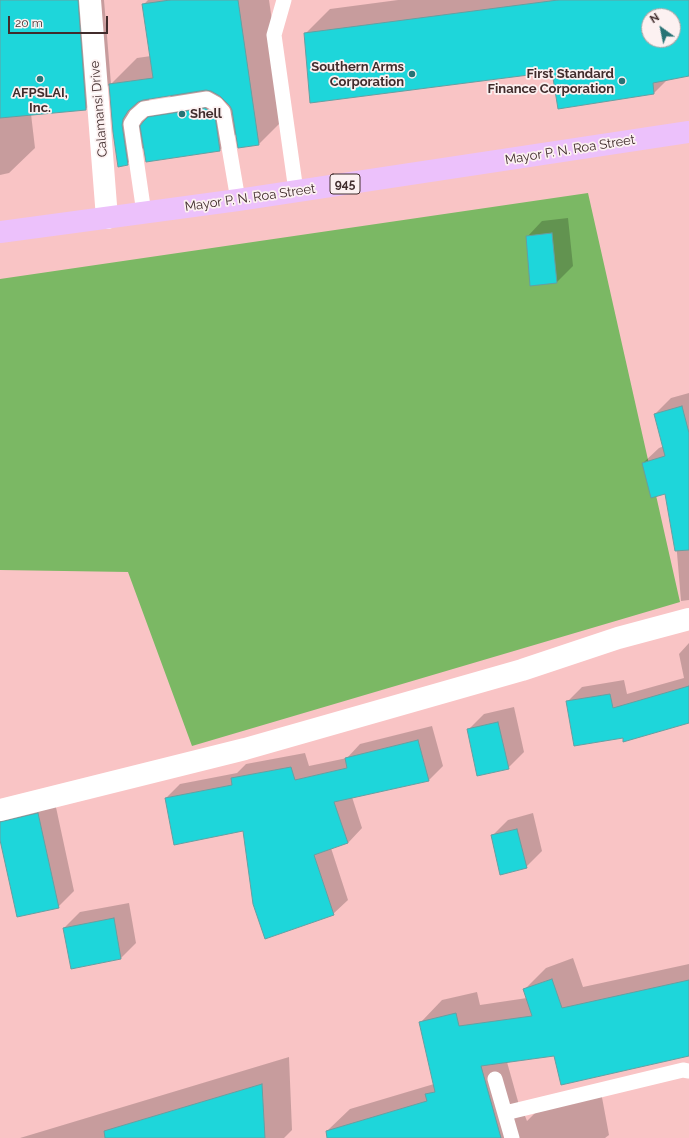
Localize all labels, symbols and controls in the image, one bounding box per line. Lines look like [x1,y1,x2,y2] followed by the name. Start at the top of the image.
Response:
[10,8,110,34] scale bar
[641,8,681,48] north arrow
[648,11,662,26] text: N
[15,16,43,30] text: 20 m
[311,59,404,90] place label: Southern Arms Corporation
[87,60,111,158] street label: Calamansi Drive
[488,66,614,97] place label: First Standard Finance Corporation
[407,69,417,79] marker: Southern Arms Corporation
[35,74,45,84] marker: AFPSLAI, Inc.
[617,76,627,86] marker: First Standard Finance Corporation
[12,85,68,116] place label: AFPSLAI, Inc.
[190,106,222,122] place label: Shell
[177,109,187,119] marker: Shell
[504,132,636,168] street label: Mayor P. N. Roa Street
[330,174,360,194] road number: 945
[184,181,316,215] street label: Mayor P. N. Roa Street

